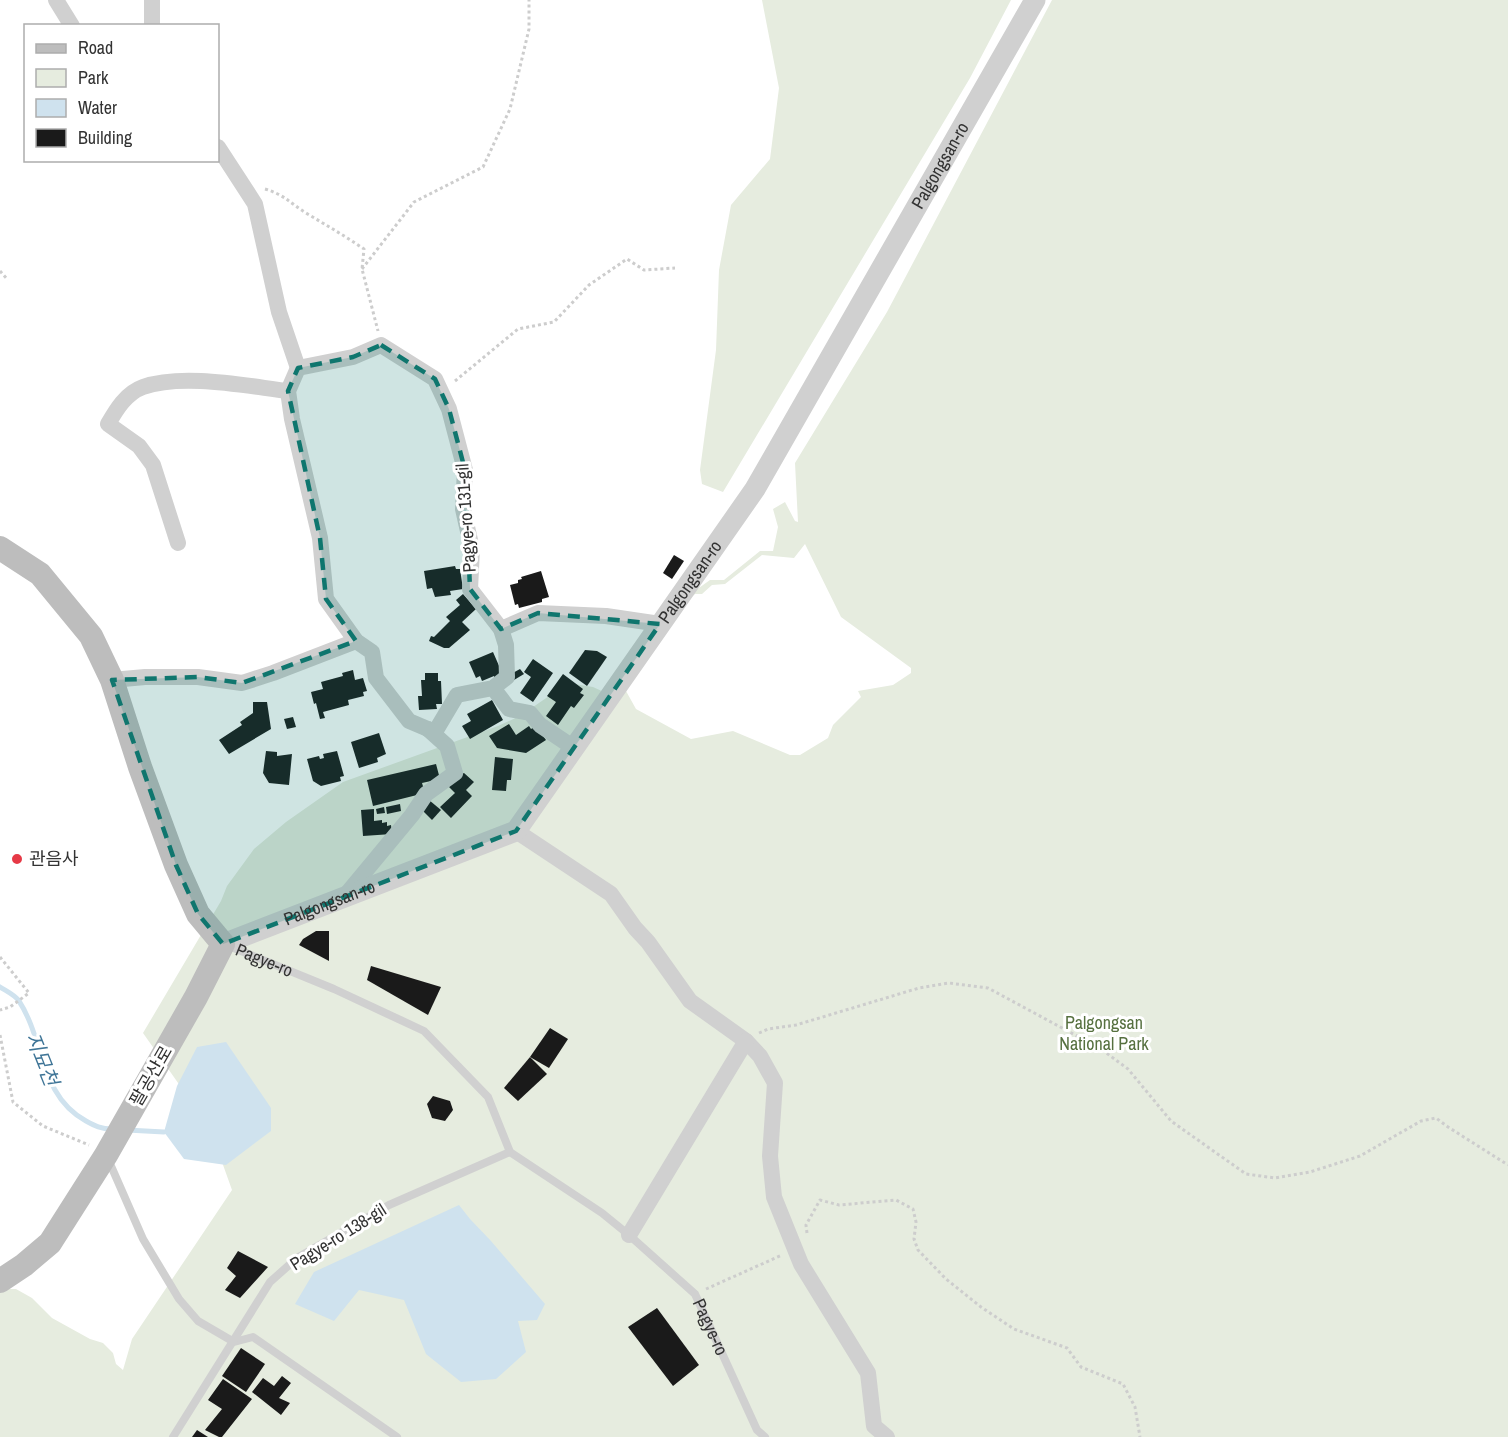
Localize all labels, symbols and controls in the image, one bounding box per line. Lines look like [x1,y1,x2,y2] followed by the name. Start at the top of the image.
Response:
[24,24,219,162] legend
[78,35,113,60] text: Road
[78,65,109,90] text: Park
[78,95,117,120] text: Water
[905,117,975,213] street label: Palgongsan-ro
[78,125,133,150] text: Building
[449,463,482,573] street label: Pagye-ro 131-gil
[652,535,727,628] street label: Palgongsan-ro
[29,846,79,871] place label: 관음사
[10,852,24,866] marker: 관음사
[280,874,379,931] street label: Palgongsan-ro
[232,937,297,983] street label: Pagye-ro
[1059,1010,1149,1056] park label: Palgongsan National Park
[20,1028,66,1092] water label: 지묘천
[123,1041,178,1111] street label: 팔공산로
[285,1197,391,1276] street label: Pagye-ro 138-gil
[687,1294,734,1359] street label: Pagye-ro

